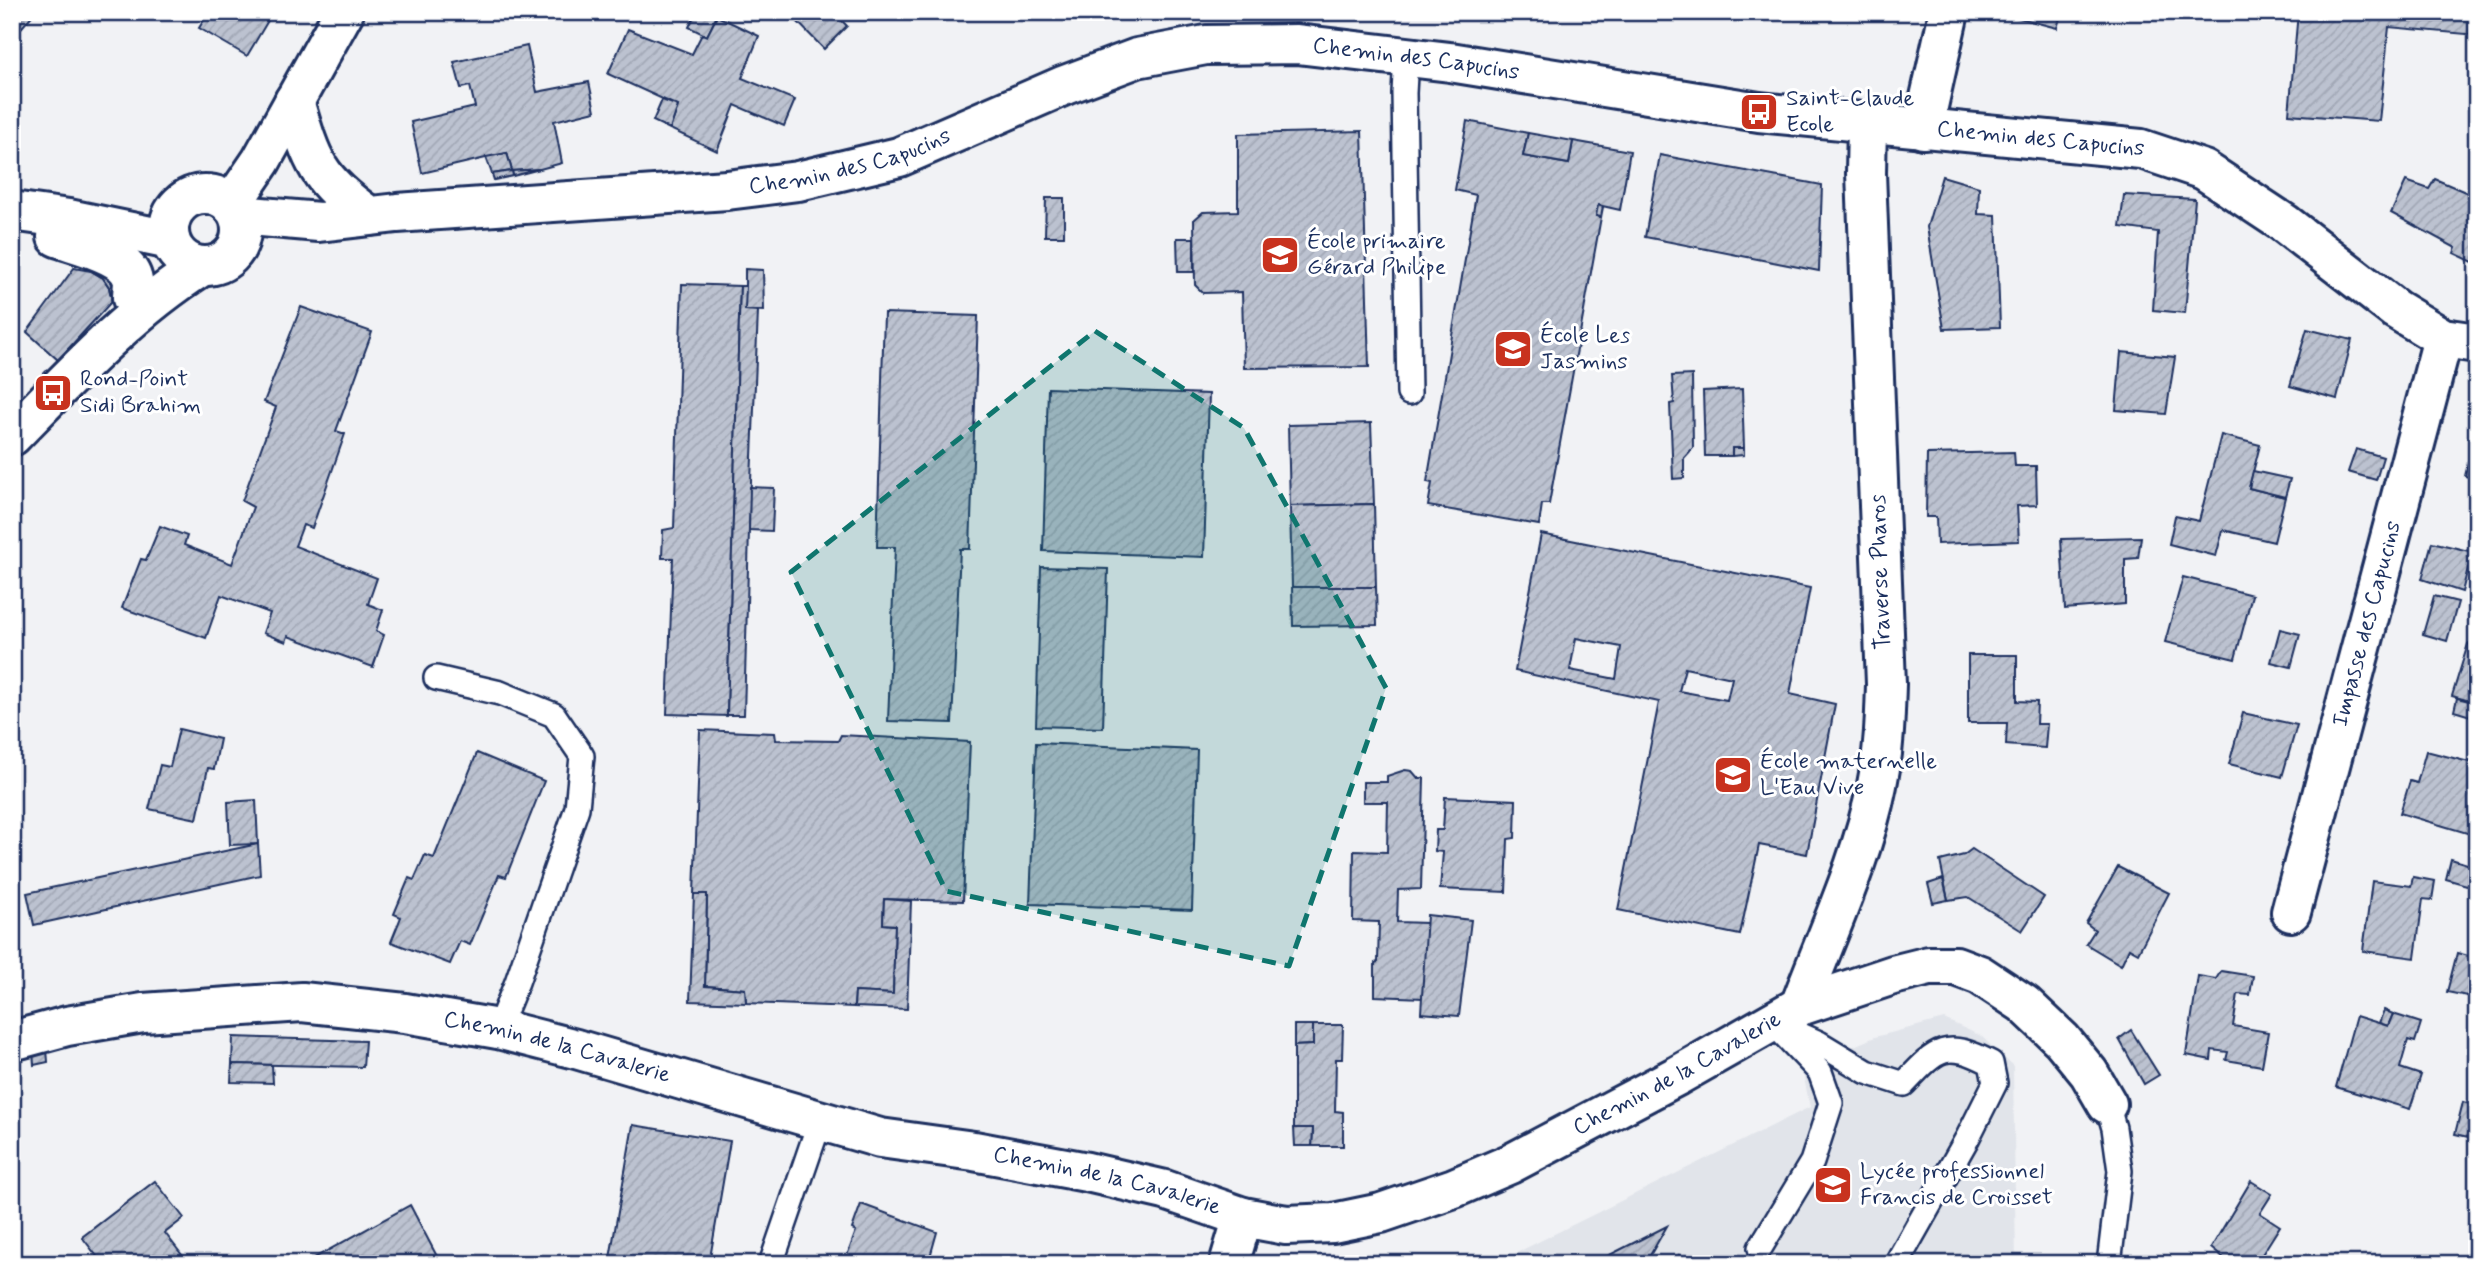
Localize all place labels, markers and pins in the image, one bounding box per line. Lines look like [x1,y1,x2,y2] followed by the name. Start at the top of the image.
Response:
[1786,84,1915,140] place label: Saint-Claude Ecole
[1738,91,1780,133] bus stop icon: Saint-Claude Ecole
[1307,226,1446,283] place label: École primaire Gérard Philipe
[1259,234,1301,276] school or university icon: École primaire Gérard Philipe
[1540,320,1630,377] place label: École Les Jasmins
[1492,328,1534,370] school or university icon: École Les Jasmins
[80,365,201,421] place label: Rond-Point Sidi Brahim
[32,372,74,414] bus stop icon: Rond-Point Sidi Brahim
[1760,746,1937,803] place label: École maternelle L'Eau Vive
[1712,754,1754,796] school or university icon: École maternelle L'Eau Vive
[1860,1157,2053,1213] place label: Lycée professionnel Francis de Croisset
[1812,1164,1854,1206] school or university icon: Lycée professionnel Francis de Croisset

